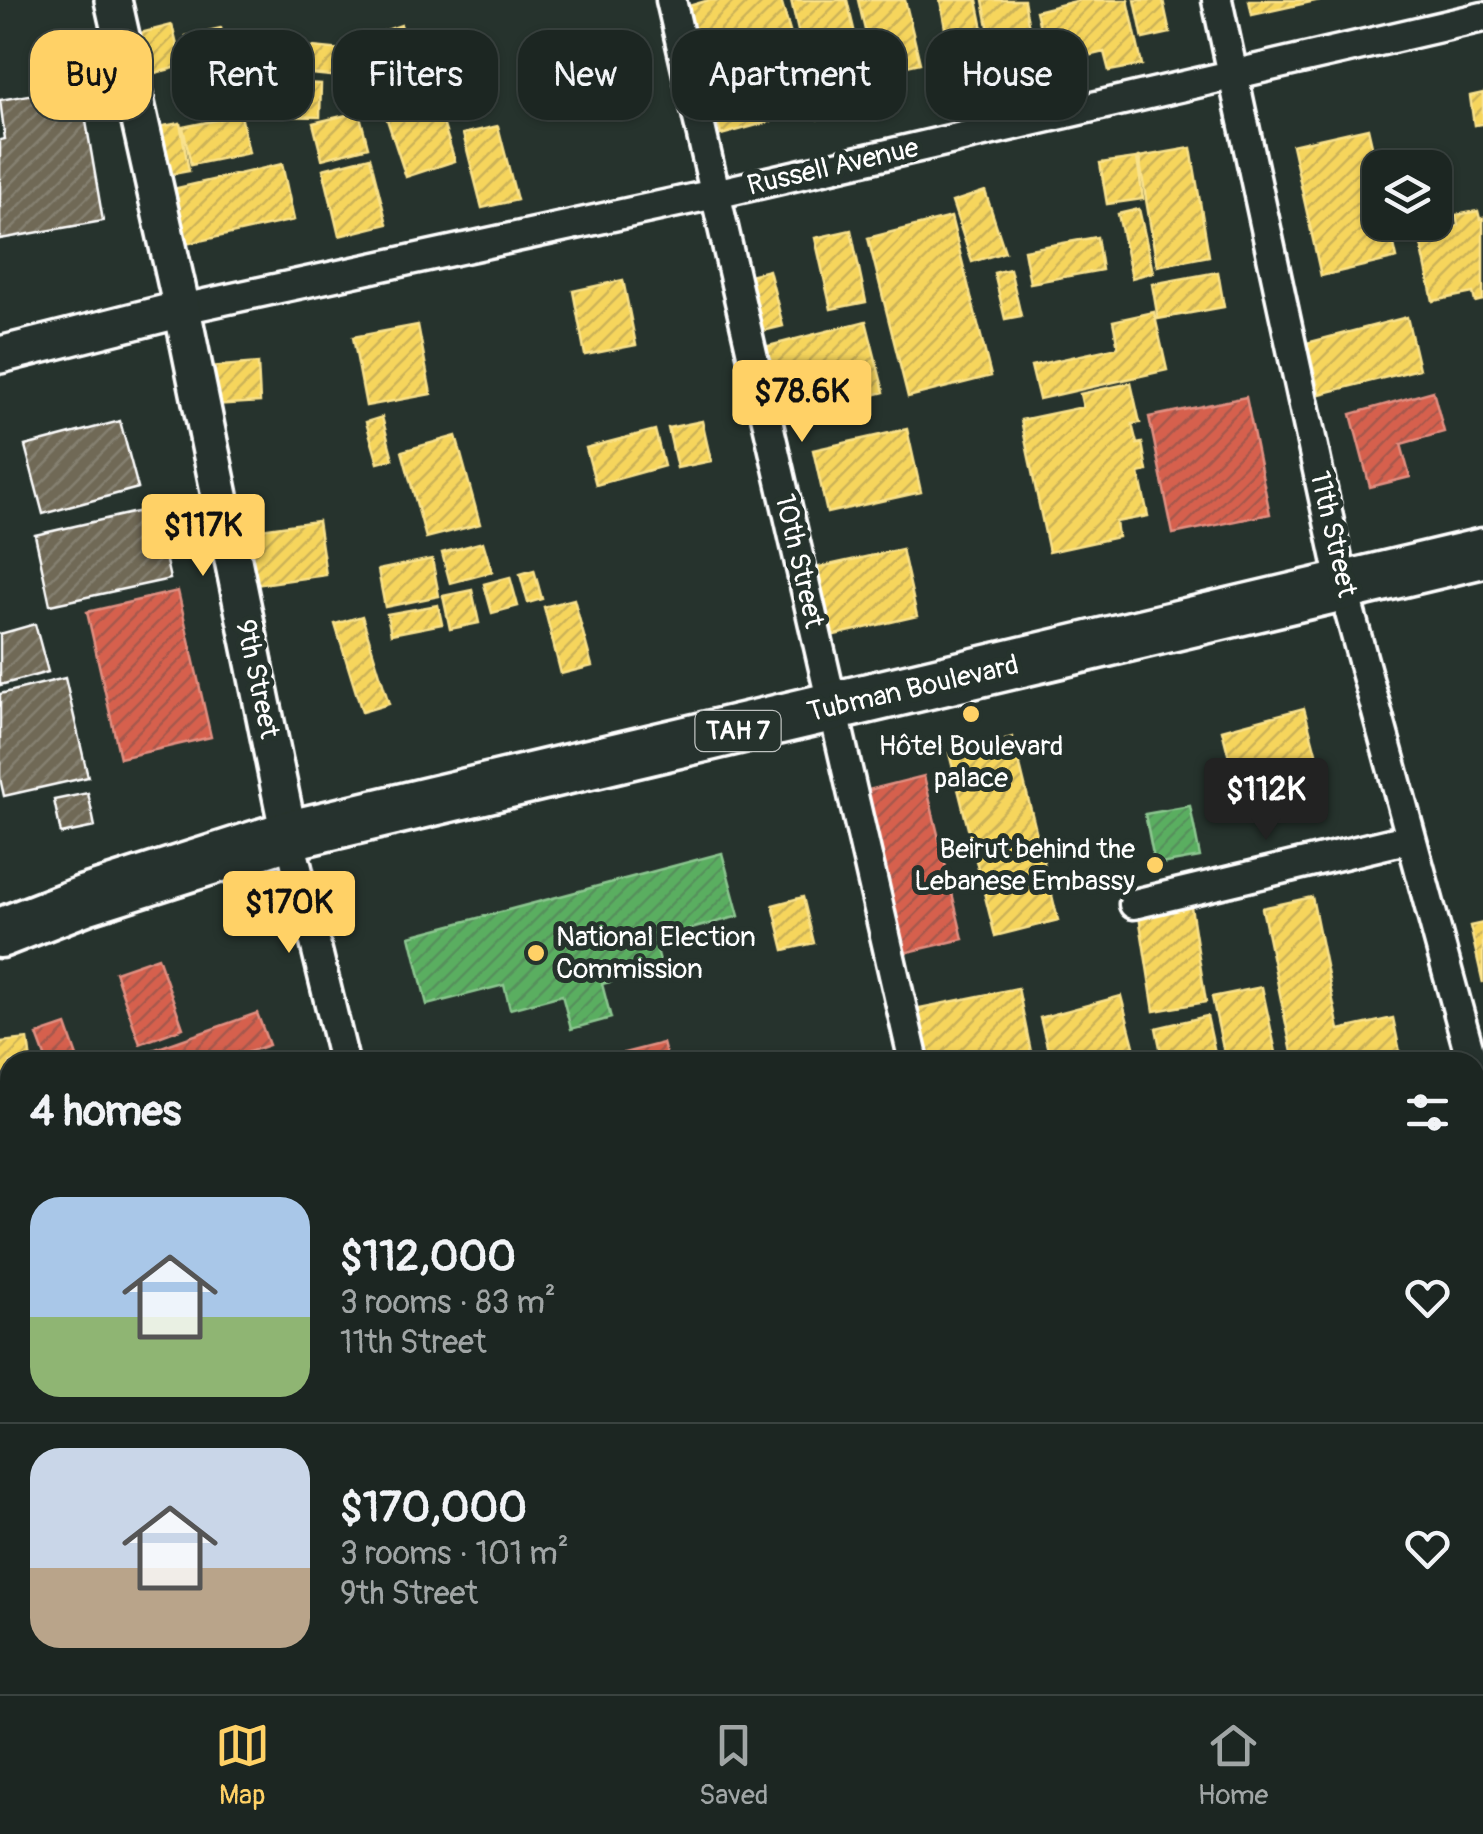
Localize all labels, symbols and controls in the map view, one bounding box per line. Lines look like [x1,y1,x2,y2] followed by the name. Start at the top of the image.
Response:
[30,30,152,120] chip: Buy
[172,30,313,120] chip: Rent
[333,30,498,120] chip: Filters
[518,30,652,120] chip: New
[672,30,906,120] chip: Apartment
[926,30,1087,120] chip: House
[744,130,922,204] street label: Russell Avenue
[1362,150,1452,240] map controls
[1362,150,1452,240] button: layers
[721,360,883,445] pin: $78.6K
[754,372,850,412] text: $78.6K
[1302,468,1365,601] street label: 11th Street
[767,491,832,632] street label: 10th Street
[133,494,273,579] pin: $117K
[164,506,242,546] text: $117K
[227,616,287,742] street label: 9th Street
[804,648,1022,730] street label: Tubman Boulevard
[960,703,982,725] marker: Hôtel Boulevard palace
[696,711,780,751] road number: TAH 7
[878,729,1064,796] place label: Hôtel Boulevard palace
[1196,758,1336,843] pin: $112K
[1226,770,1306,810] text: $112K
[914,832,1135,899] place label: Beirut behind the Lebanese Embassy
[1144,854,1166,876] marker: Beirut behind the Lebanese Embassy
[219,871,359,956] pin: $170K
[245,883,333,923] text: $170K
[556,920,756,987] place label: National Election Commission
[525,942,547,964] marker: National Election Commission
[1400,1085,1455,1140] icon: filters
[30,1086,181,1138] text: 4 homes
[340,1231,516,1283] text: $112,000
[110,1237,230,1357] icon: home
[1400,1270,1455,1325] icon: heart
[340,1283,556,1323] text: 3 rooms · 83 m²
[340,1323,487,1363] text: 11th Street
[340,1482,527,1534] text: $170,000
[110,1488,230,1608] icon: home
[1400,1521,1455,1576] icon: heart
[340,1534,569,1574] text: 3 rooms · 101 m²
[340,1574,478,1614] text: 9th Street
[215,1718,270,1813] tab: Map
[699,1718,768,1813] tab: Saved
[1198,1718,1268,1813] tab: Home

